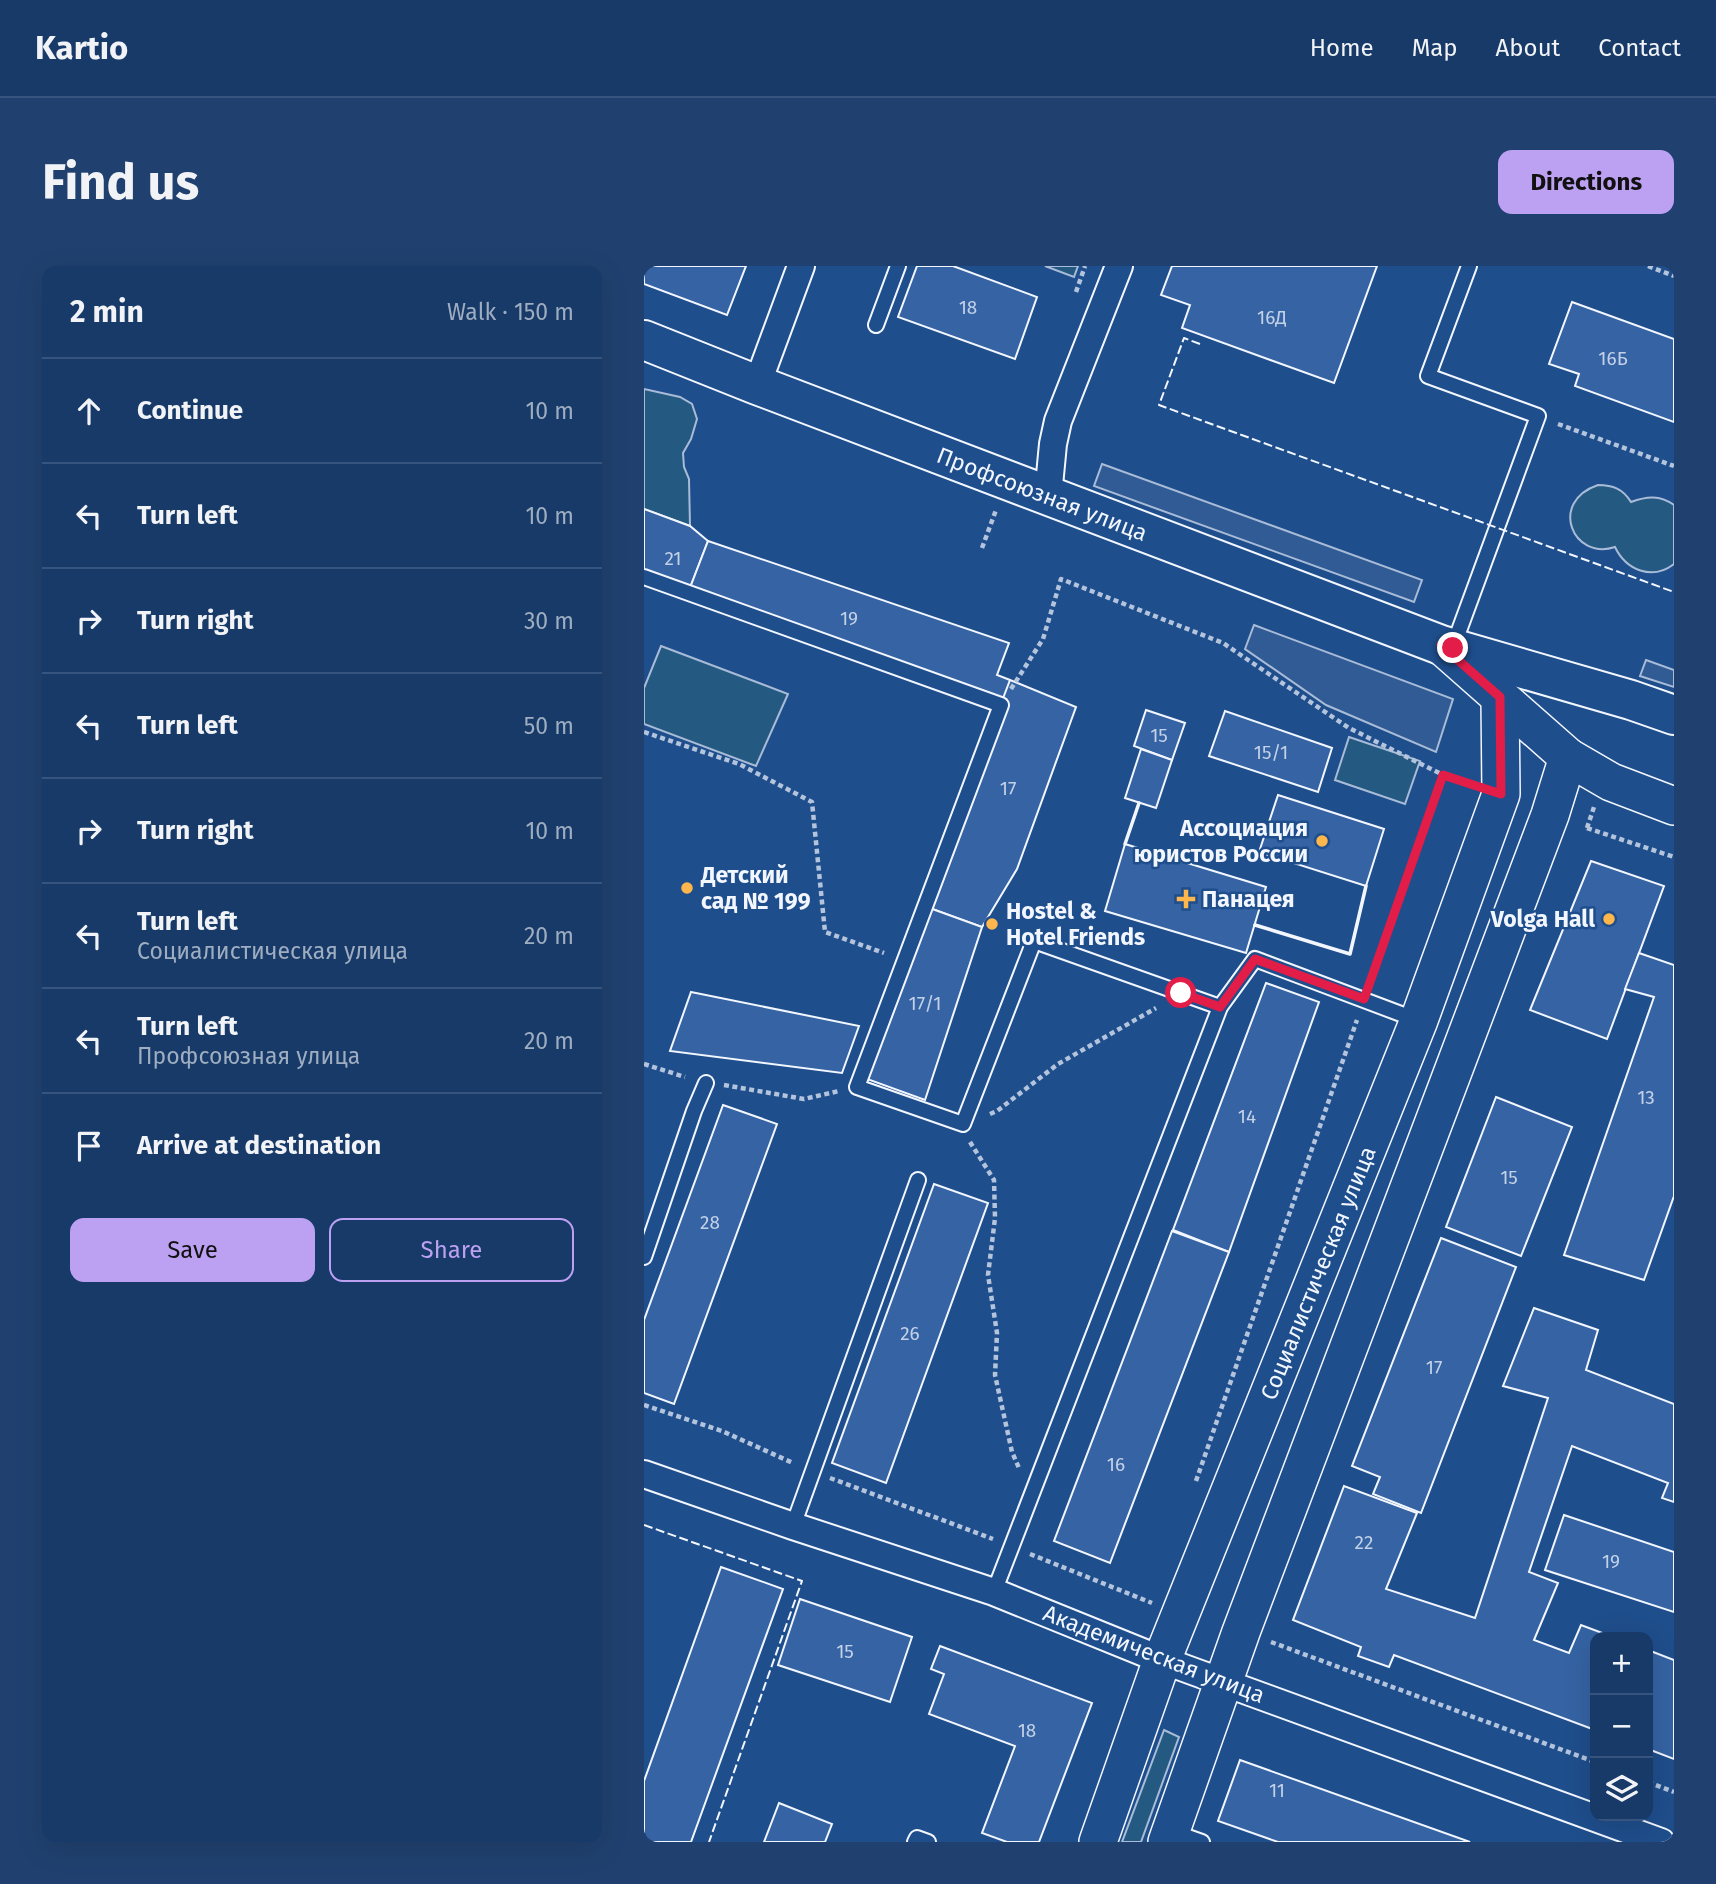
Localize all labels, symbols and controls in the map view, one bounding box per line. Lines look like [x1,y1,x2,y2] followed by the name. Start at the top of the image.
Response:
[35,28,128,68] text: Kartio
[1310,34,1374,62] text: Home
[1412,34,1458,62] text: Map
[1496,34,1560,62] text: About
[1598,34,1681,62] text: Contact
[1498,150,1674,214] button: Directions
[42,153,199,212] text: Find us
[70,294,144,330] text: 2 min
[959,296,977,319] house number: 18
[447,298,574,326] text: Walk · 150 m
[1257,306,1287,329] house number: 16Д
[1598,347,1628,370] house number: 16Б
[70,392,108,430] icon: ahead
[137,395,243,426] text: Continue
[525,397,574,425] text: 10 m
[933,441,1151,547] street label: Профсоюзная улица
[70,497,108,535] icon: left
[137,500,238,531] text: Turn left
[525,502,574,530] text: 10 m
[664,547,682,570] house number: 21
[70,602,108,640] icon: right
[137,605,254,636] text: Turn right
[524,607,574,635] text: 30 m
[840,607,858,630] house number: 19
[1437,632,1468,663] route end
[70,707,108,745] icon: left
[137,710,238,741] text: Turn left
[524,712,574,740] text: 50 m
[1150,724,1168,747] house number: 15
[1254,741,1288,764] house number: 15/1
[1000,777,1016,800] house number: 17
[70,812,108,850] icon: right
[1134,814,1308,868] place label: Ассоциация юристов России
[137,815,254,846] text: Turn right
[525,817,574,845] text: 10 m
[1314,833,1330,849] marker: Ассоциация юристов России
[700,861,811,915] place label: Детский сад № 199
[679,880,695,896] marker: Детский сад № 199
[1202,885,1295,913] place label: Панацея
[1176,889,1196,909] marker: Панацея
[1006,897,1145,951] place label: Hostel & Hotel Friends
[1490,905,1595,933] place label: Volga Hall
[137,906,238,937] text: Turn left
[1601,911,1617,927] marker: Volga Hall
[984,916,1000,932] marker: Hostel & Hotel Friends
[70,917,108,955] icon: left
[524,922,574,950] text: 20 m
[137,937,408,965] text: Социалистическая улица
[1165,977,1196,1008] route start
[909,992,941,1015] house number: 17/1
[137,1011,238,1042] text: Turn left
[70,1022,108,1060] icon: left
[524,1027,574,1055] text: 20 m
[137,1042,360,1070] text: Профсоюзная улица
[1637,1086,1655,1109] house number: 13
[1238,1105,1256,1128] house number: 14
[70,1127,108,1165] icon: arrive
[137,1130,381,1161] text: Arrive at destination
[1254,1142,1382,1404] street label: Социалистическая улица
[1500,1166,1518,1189] house number: 15
[700,1211,720,1234] house number: 28
[70,1218,315,1282] button: Save
[329,1218,574,1282] button: Share
[900,1322,920,1345] house number: 26
[1426,1356,1442,1379] house number: 17
[1107,1453,1125,1476] house number: 16
[1355,1531,1373,1554] house number: 22
[1602,1550,1620,1573] house number: 19
[1039,1599,1269,1709] street label: Академическая улица
[1590,1632,1653,1821] map controls
[1590,1632,1653,1695] button: +
[836,1640,854,1663] house number: 15
[1590,1695,1653,1758] button: −
[1018,1719,1036,1742] house number: 18
[1590,1758,1653,1821] button: layers
[1269,1779,1285,1802] house number: 11

